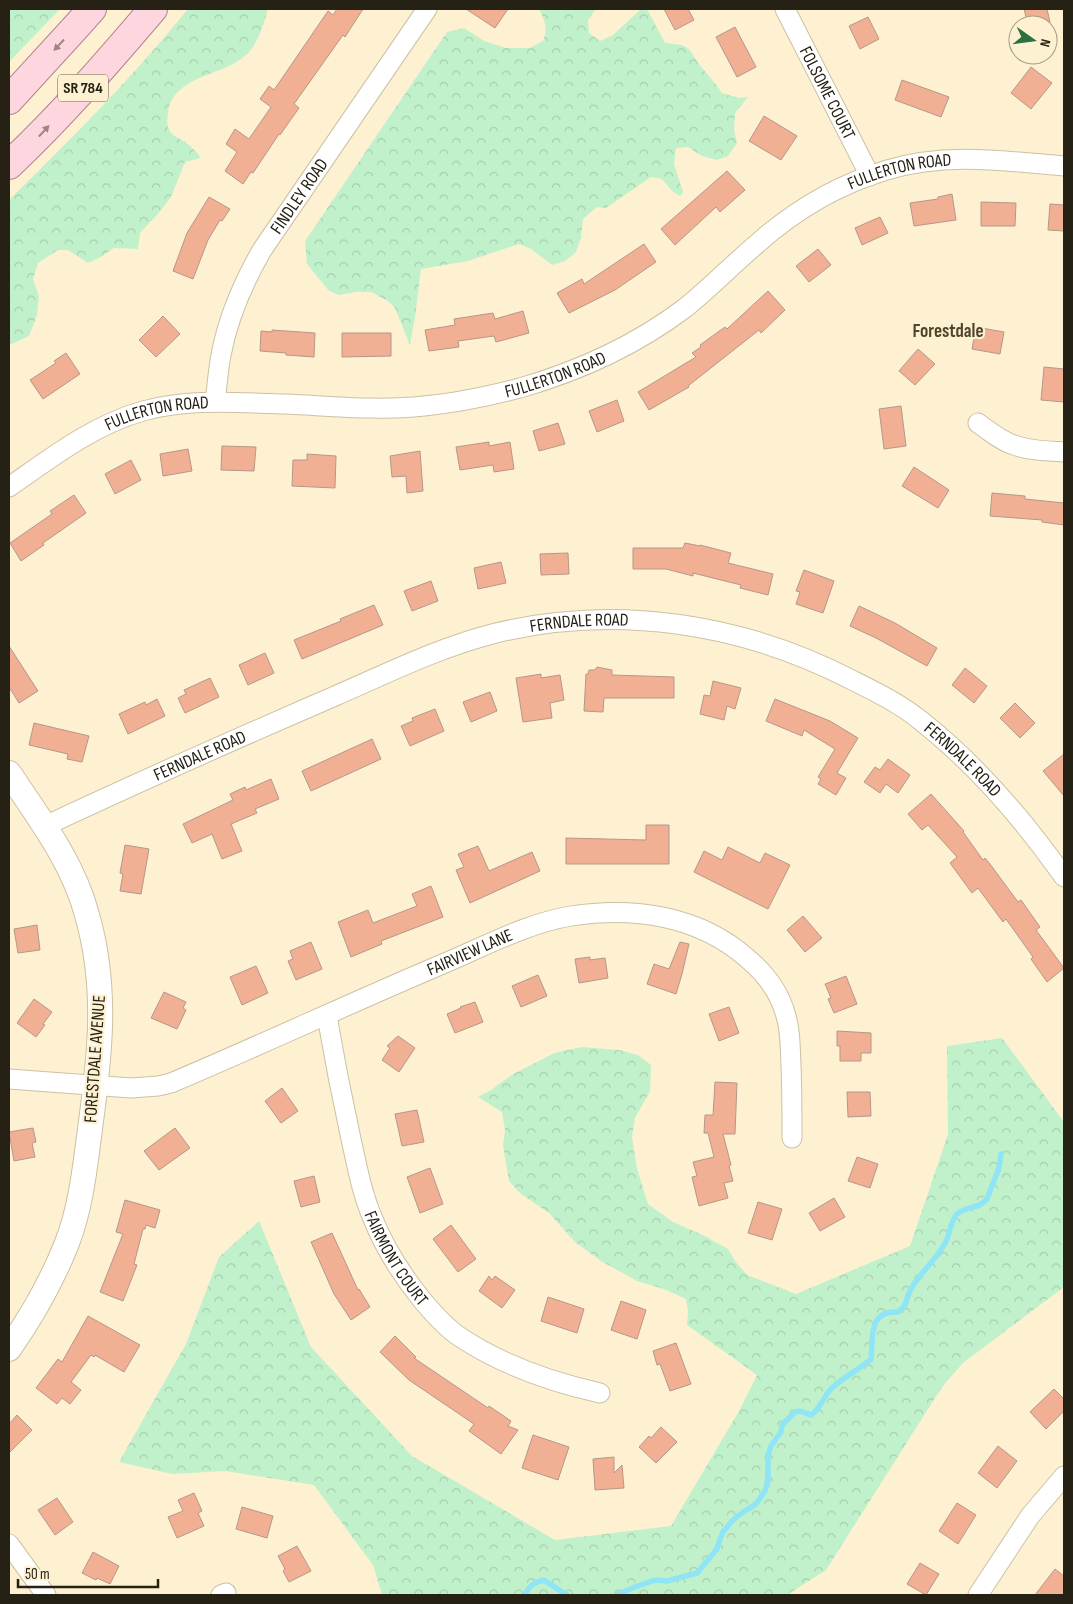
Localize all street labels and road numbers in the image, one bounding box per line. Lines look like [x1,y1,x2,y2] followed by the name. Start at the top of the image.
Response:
[795,43,860,143] street label: FOLSOME COURT
[58,75,108,102] road number: SR 784
[844,149,952,194] street label: FULLERTON ROAD
[266,154,332,238] street label: FINDLEY ROAD
[502,347,609,402] street label: FULLERTON ROAD
[101,392,209,435] street label: FULLERTON ROAD
[528,609,629,636] street label: FERNDALE ROAD
[920,717,1006,801] street label: FERNDALE ROAD
[150,726,249,785] street label: FERNDALE ROAD
[424,924,516,980] street label: FAIRVIEW LANE
[80,995,110,1123] street label: FORESTDALE AVENUE
[360,1208,433,1310] street label: FAIRMONT COURT

